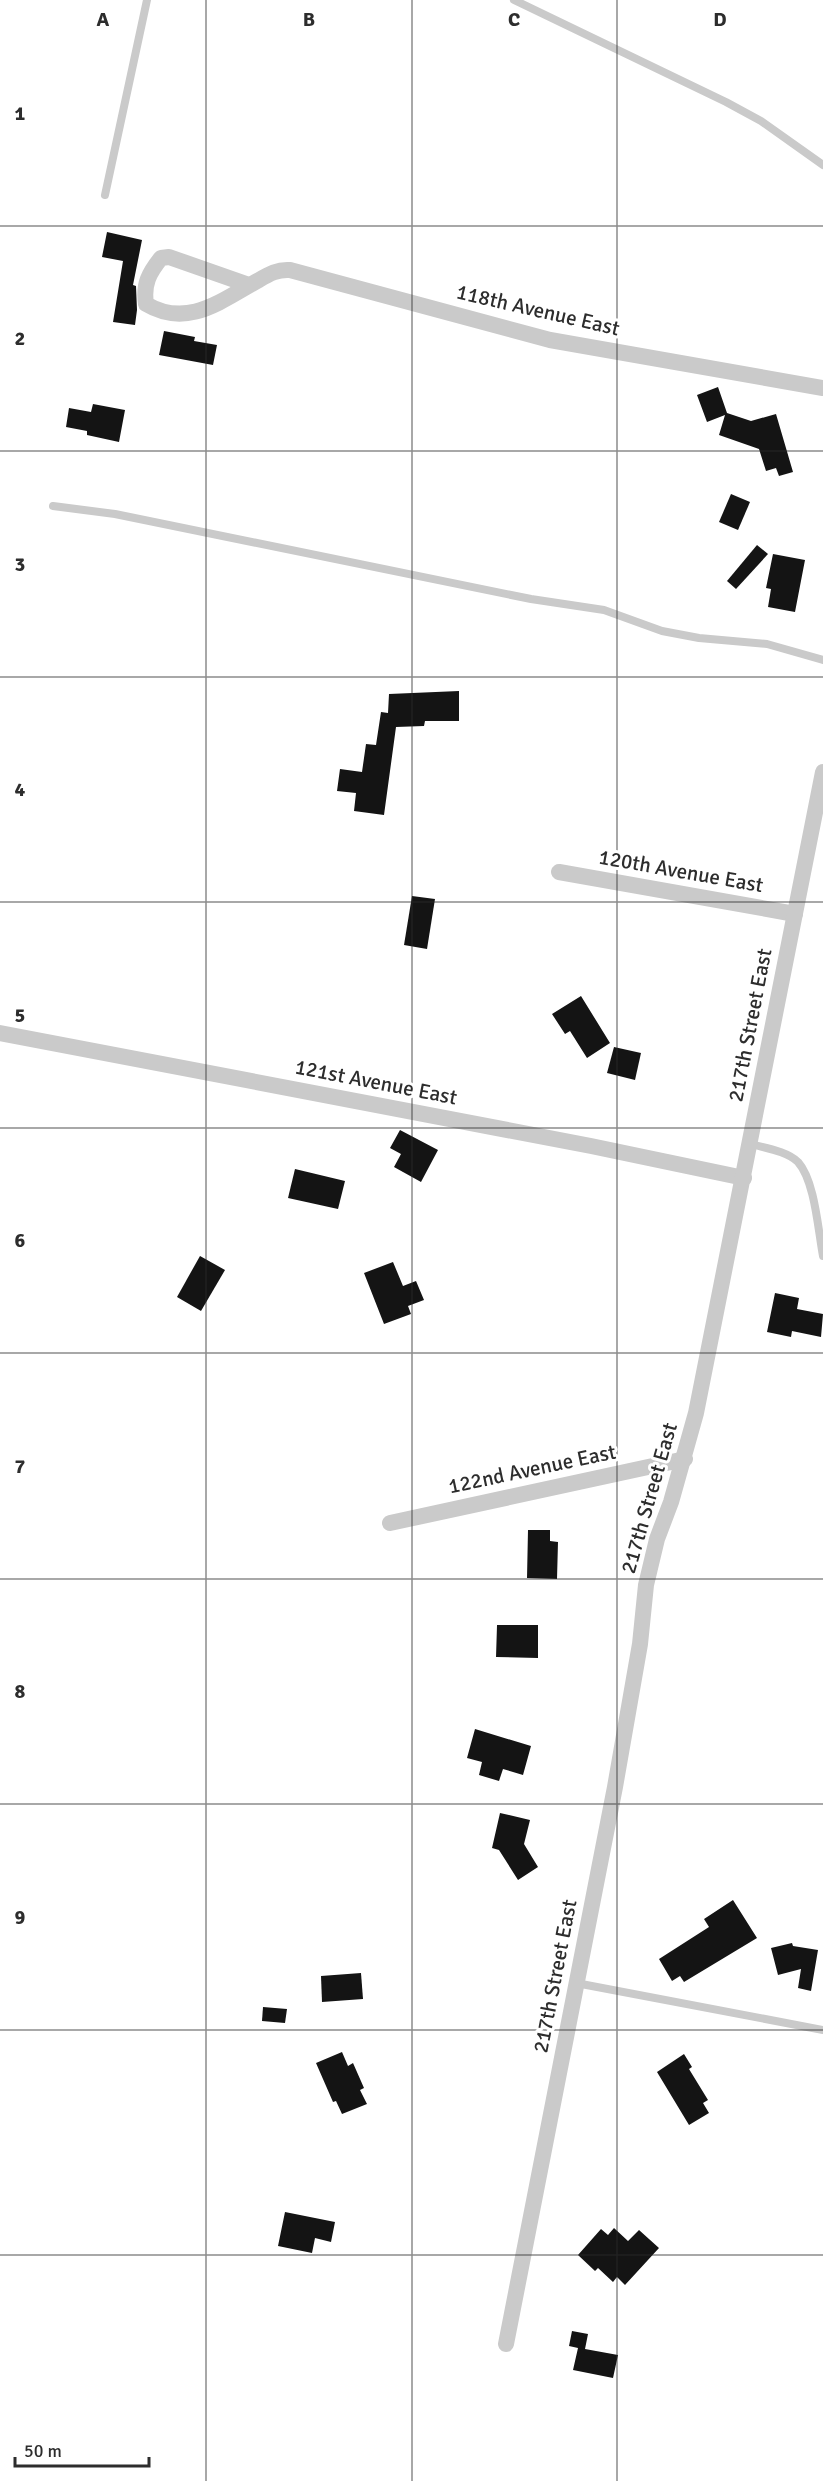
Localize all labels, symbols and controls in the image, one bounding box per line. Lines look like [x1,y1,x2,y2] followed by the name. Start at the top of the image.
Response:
[97,7,110,32] text: A
[303,7,315,32] text: B
[508,7,520,32] text: C
[713,7,727,32] text: D
[15,101,26,126] text: 1
[454,279,622,341] street label: 118th Avenue East
[15,326,25,351] text: 2
[15,552,25,577] text: 3
[15,777,26,802] text: 4
[597,844,765,898] street label: 120th Avenue East
[722,946,778,1104] street label: 217th Street East
[15,1003,25,1028] text: 5
[293,1054,459,1110] street label: 121st Avenue East
[15,1228,26,1253] text: 6
[615,1420,683,1576] street label: 217th Street East
[446,1439,618,1499] street label: 122nd Avenue East
[15,1454,26,1479] text: 7
[15,1679,26,1704] text: 8
[527,1897,583,2055] street label: 217th Street East
[15,1905,26,1930] text: 9
[15,2430,148,2468] scale bar
[24,2440,62,2462] text: 50 m

